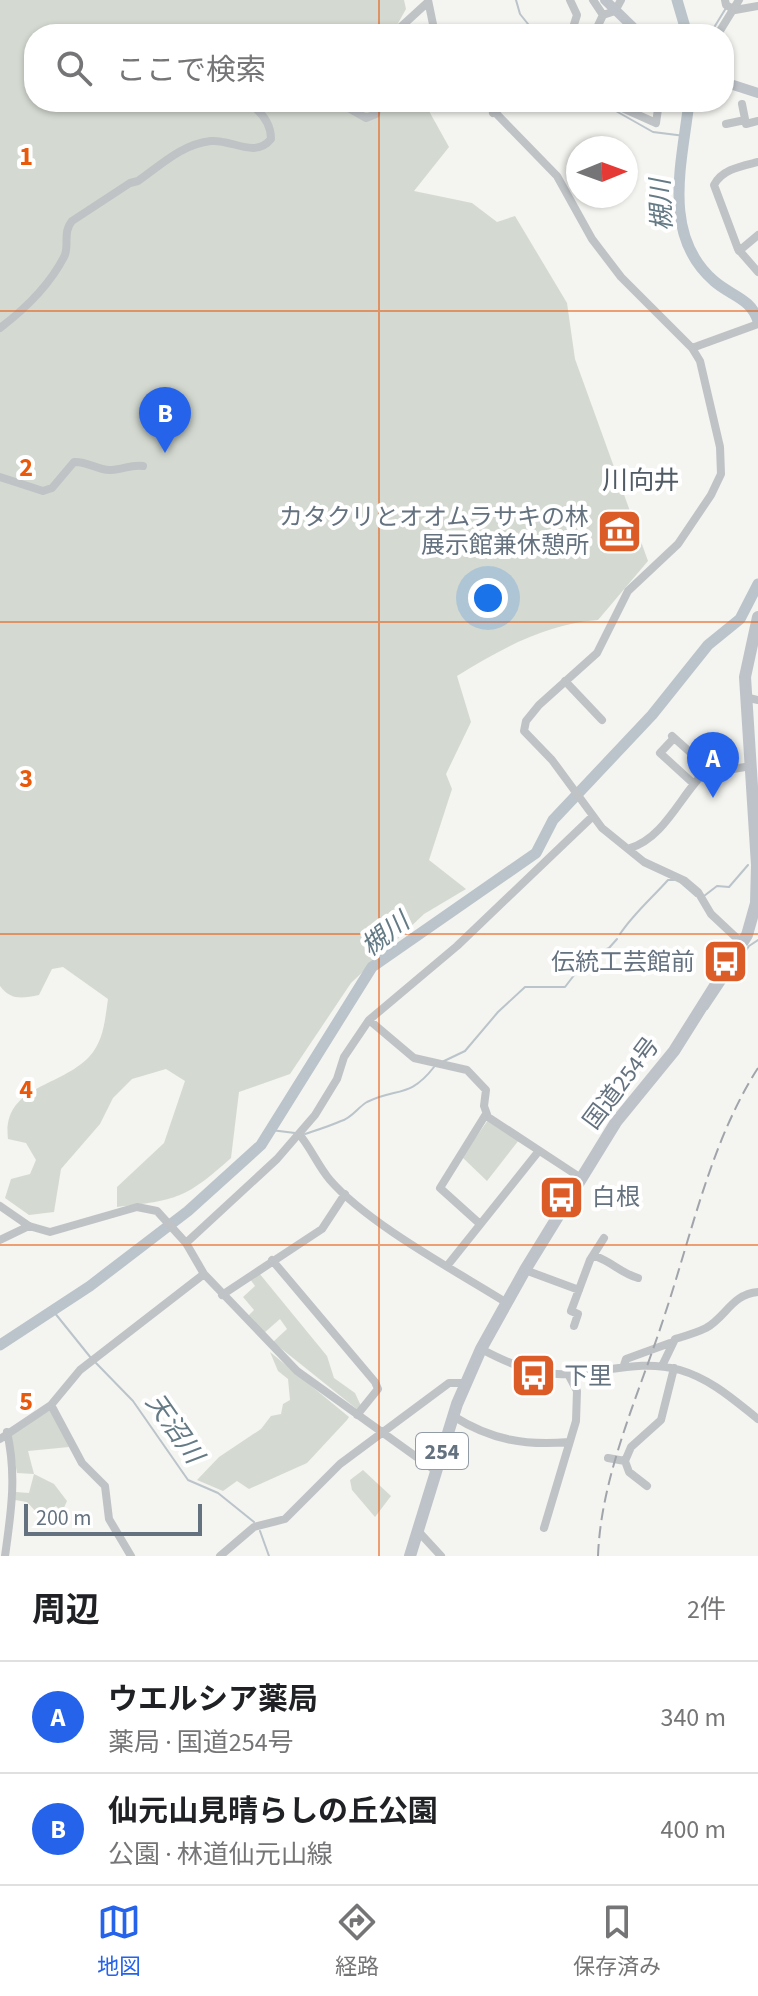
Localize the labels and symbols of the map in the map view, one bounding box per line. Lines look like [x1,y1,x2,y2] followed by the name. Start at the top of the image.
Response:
[566,136,638,208] north arrow
[19,138,33,175] text: 1
[642,175,681,232] water label: 槻川
[139,387,191,453] pin: B
[19,449,33,486] text: 2
[602,462,680,499] district label: 川向井
[279,500,589,563] place label: カタクリとオオムラサキの林 展示館兼休憩所
[596,507,644,555] museum icon: カタクリとオオムラサキの林 展示館兼休憩所
[468,578,508,618] your location
[687,732,739,798] pin: A
[19,760,33,797] text: 3
[353,902,420,965] water label: 槻川
[702,938,750,986] bus stop icon: 伝統工芸館前
[551,945,695,980] place label: 伝統工芸館前
[575,1030,668,1137] street label: 国道254号
[19,1071,33,1108] text: 4
[537,1173,585,1221] bus stop icon: 白根
[592,1180,640,1215] place label: 白根
[509,1352,557,1400] bus stop icon: 下里
[564,1359,612,1394] place label: 下里
[19,1383,33,1420] text: 5
[137,1386,214,1473] water label: 天沼川
[416,1433,468,1469] road number: 254
[24,1500,202,1536] scale bar

